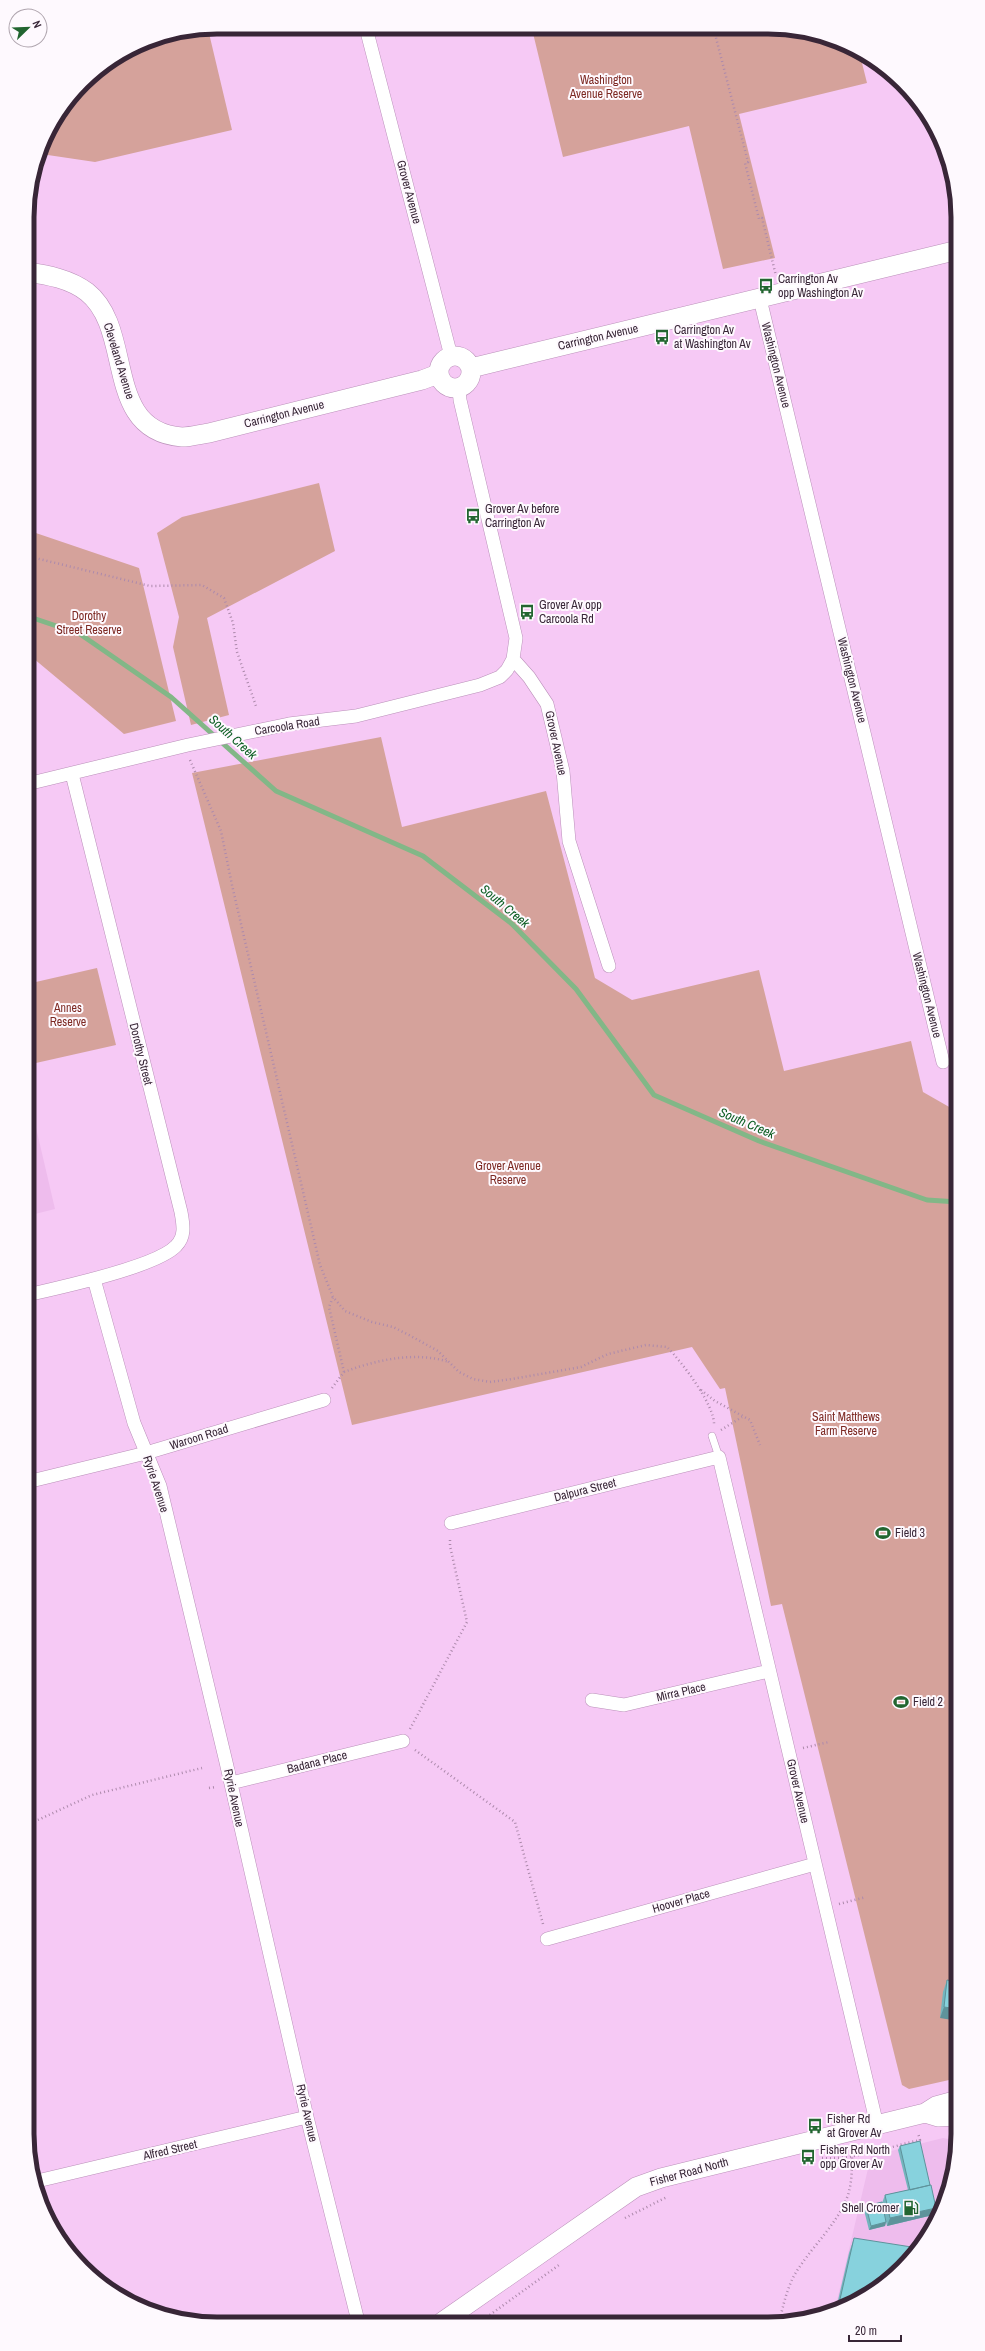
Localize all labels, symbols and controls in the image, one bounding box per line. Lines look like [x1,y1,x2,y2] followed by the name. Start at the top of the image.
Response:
[8,8,48,48] north arrow
[29,18,45,30] text: N
[569,72,642,102] park label: Washington Avenue Reserve
[393,158,425,226] street label: Grover Avenue
[778,271,863,301] place label: Carrington Av opp Washington Av
[757,277,775,295] bus stop icon: Carrington Av opp Washington Av
[556,320,640,354] street label: Carrington Avenue
[100,321,138,401] street label: Cleveland Avenue
[758,321,794,409] street label: Washington Avenue
[674,322,751,352] place label: Carrington Av at Washington Av
[653,328,671,346] bus stop icon: Carrington Av at Washington Av
[242,396,326,432] street label: Carrington Avenue
[485,501,559,531] place label: Grover Av before Carrington Av
[464,507,482,525] bus stop icon: Grover Av before Carrington Av
[539,597,602,627] place label: Grover Av opp Carcoola Rd
[518,603,536,621] bus stop icon: Grover Av opp Carcoola Rd
[56,608,122,638] park label: Dorothy Street Reserve
[834,636,870,724] street label: Washington Avenue
[541,709,571,777] street label: Grover Avenue
[205,711,261,764] water label: South Creek
[253,713,321,739] street label: Carcoola Road
[477,880,534,932] water label: South Creek
[909,951,945,1039] street label: Washington Avenue
[50,1000,86,1030] park label: Annes Reserve
[126,1021,156,1087] street label: Dorothy Street
[716,1104,778,1143] water label: South Creek
[475,1158,541,1188] park label: Grover Avenue Reserve
[812,1409,880,1439] park label: Saint Matthews Farm Reserve
[168,1421,230,1453] street label: Waroon Road
[139,1454,173,1514] street label: Ryrie Avenue
[552,1475,618,1505] street label: Dalpura Street
[874,1524,892,1542] sports icon: Field 3
[895,1525,925,1541] place label: Field 3
[655,1679,707,1705] street label: Mirra Place
[892,1693,910,1711] sports icon: Field 2
[913,1694,943,1710] place label: Field 2
[285,1747,349,1777] street label: Badana Place
[783,1757,813,1825] street label: Grover Avenue
[220,1768,248,1828] street label: Ryrie Avenue
[650,1885,712,1917] street label: Hoover Place
[293,2082,321,2144] street label: Ryrie Avenue
[827,2111,882,2141] place label: Fisher Rd at Grover Av
[806,2117,824,2135] bus stop icon: Fisher Rd at Grover Av
[141,2136,199,2164] street label: Alfred Street
[820,2142,890,2172] place label: Fisher Rd North opp Grover Av
[799,2148,817,2166] bus stop icon: Fisher Rd North opp Grover Av
[648,2154,730,2190] street label: Fisher Road North
[902,2199,920,2217] fuel station icon: Shell Cromer
[842,2200,900,2216] place label: Shell Cromer
[849,2317,901,2343] scale bar
[855,2323,877,2339] text: 20 m

